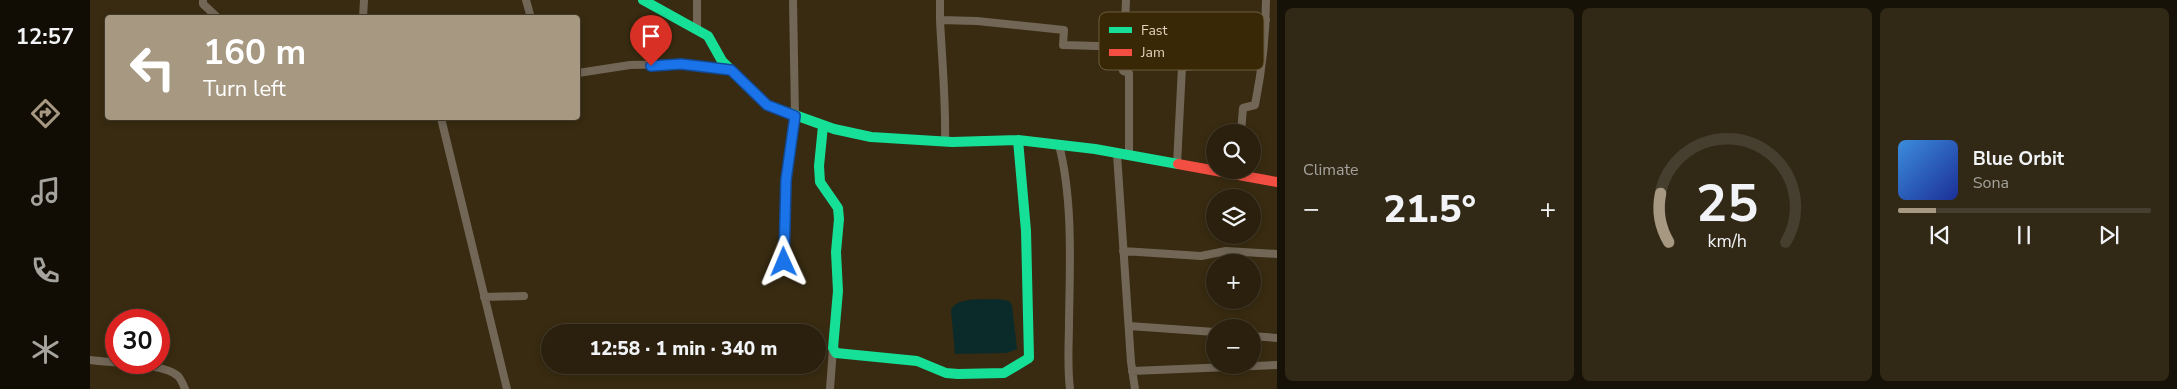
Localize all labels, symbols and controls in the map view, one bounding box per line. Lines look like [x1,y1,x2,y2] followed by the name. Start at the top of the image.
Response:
[1099,12,1264,70] legend
[630,15,672,66] pin
[1141,21,1167,40] text: Fast
[16,22,74,52] text: 12:57
[637,22,665,50] icon: arrive
[203,29,306,76] text: 160 m
[120,35,185,100] icon: left
[1140,43,1165,62] text: Jam
[203,74,286,104] text: Turn left
[28,96,63,131] icon: directions
[1206,124,1261,374] map controls
[1206,124,1261,179] button: search
[1973,146,2064,172] text: Blue Orbit
[1303,159,1358,181] text: Climate
[1696,168,1758,239] text: 25
[1973,172,2009,194] text: Sona
[28,174,63,209] icon: music
[1383,184,1476,235] text: 21.5°
[1206,189,1261,244] button: layers
[1303,190,1320,228] text: −
[1540,190,1556,228] text: +
[1926,221,1954,249] icon: previous
[2010,221,2038,249] icon: pause
[2095,221,2123,249] icon: next
[1707,229,1747,253] text: km/h
[757,235,809,287] position arrow
[28,253,63,288] icon: phone
[1206,254,1261,309] button: +
[105,309,170,374] speed limit sign: 30
[1206,319,1261,374] button: −
[28,332,63,367] icon: climate
[590,336,777,362] text: 12:58 · 1 min · 340 m

